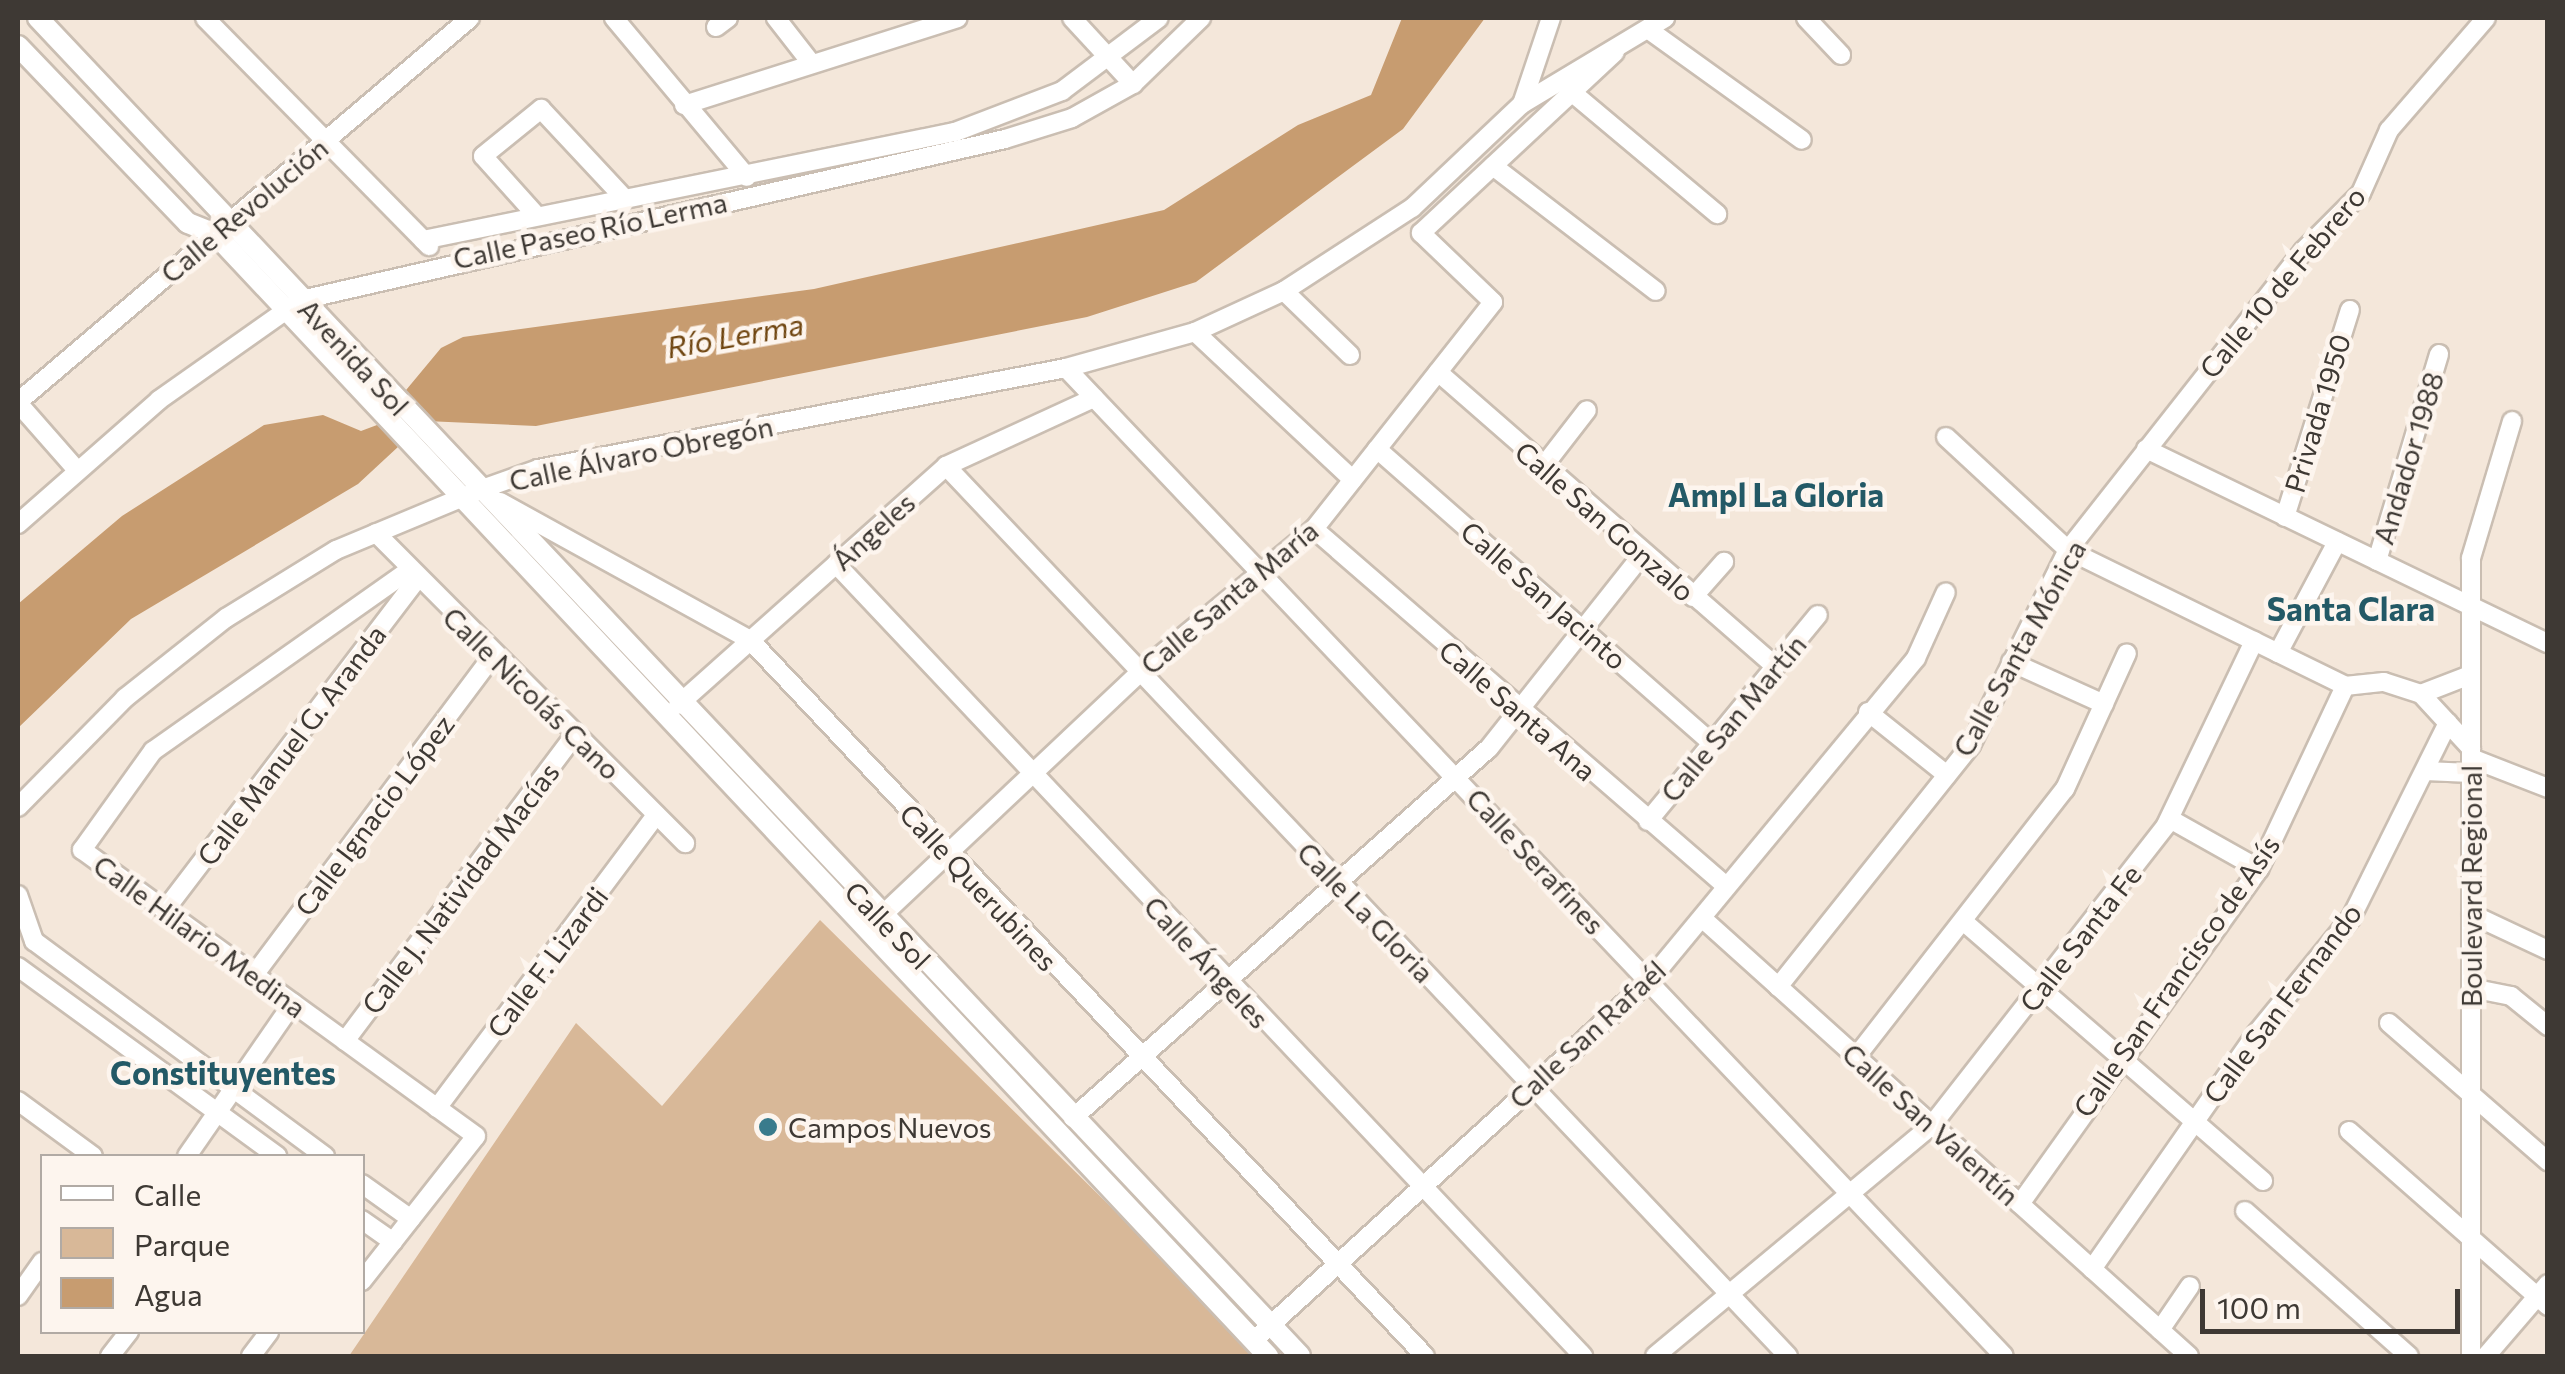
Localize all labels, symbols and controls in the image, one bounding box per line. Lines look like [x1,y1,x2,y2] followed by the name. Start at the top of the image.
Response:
[154,130,334,290] street label: Calle Revolución
[2192,179,2372,385] street label: Calle 10 de Febrero
[450,185,730,275] street label: Calle Paseo Río Lerma
[292,292,416,422] street label: Avenida Sol
[664,305,806,365] water label: Río Lerma
[2277,330,2357,496] street label: Privada 1950
[2366,368,2450,548] street label: Andador 1988
[506,409,776,497] street label: Calle Álvaro Obregón
[1509,434,1701,608] street label: Calle San Gonzalo
[1668,475,1884,513] district label: Ampl La Gloria
[825,485,921,577] street label: Ángeles
[1134,513,1324,681] street label: Calle Santa María
[1454,514,1634,676] street label: Calle San Jacinto
[1946,534,2092,762] street label: Calle Santa Mónica
[2267,589,2435,627] district label: Santa Clara
[436,600,628,786] street label: Calle Nicolás Cano
[190,618,392,872] street label: Calle Manuel G. Aranda
[1653,628,1813,808] street label: Calle San Martín
[1433,633,1603,787] street label: Calle Santa Ana
[287,708,461,922] street label: Calle Ignacio López
[354,756,566,1020] street label: Calle J. Natividad Macías
[2454,765,2488,1007] street label: Boulevard Regional
[1460,781,1612,941] street label: Calle Serafines
[893,797,1065,977] street label: Calle Querubines
[2066,829,2286,1123] street label: Calle San Francisco de Asís
[1291,835,1441,989] street label: Calle La Gloria
[87,848,313,1024] street label: Calle Hilario Medina
[2012,858,2148,1018] street label: Calle Santa Fe
[838,874,938,976] street label: Calle Sol
[480,880,614,1044] street label: Calle F. Lizardi
[1137,889,1277,1035] street label: Calle Ángeles
[2196,896,2368,1110] street label: Calle San Fernando
[1502,953,1672,1115] street label: Calle San Rafaél
[1836,1036,2026,1212] street label: Calle San Valentín
[110,1053,336,1091] district label: Constituyentes
[788,1110,992,1144] place label: Campos Nuevos
[757,1116,779,1138] marker: Campos Nuevos
[40,1154,365,1334] legend
[134,1175,201,1212] text: Calle
[134,1225,230,1262] text: Parque
[2205,1269,2465,1331] scale bar
[134,1275,203,1312] text: Agua
[2217,1288,2301,1325] text: 100 m

